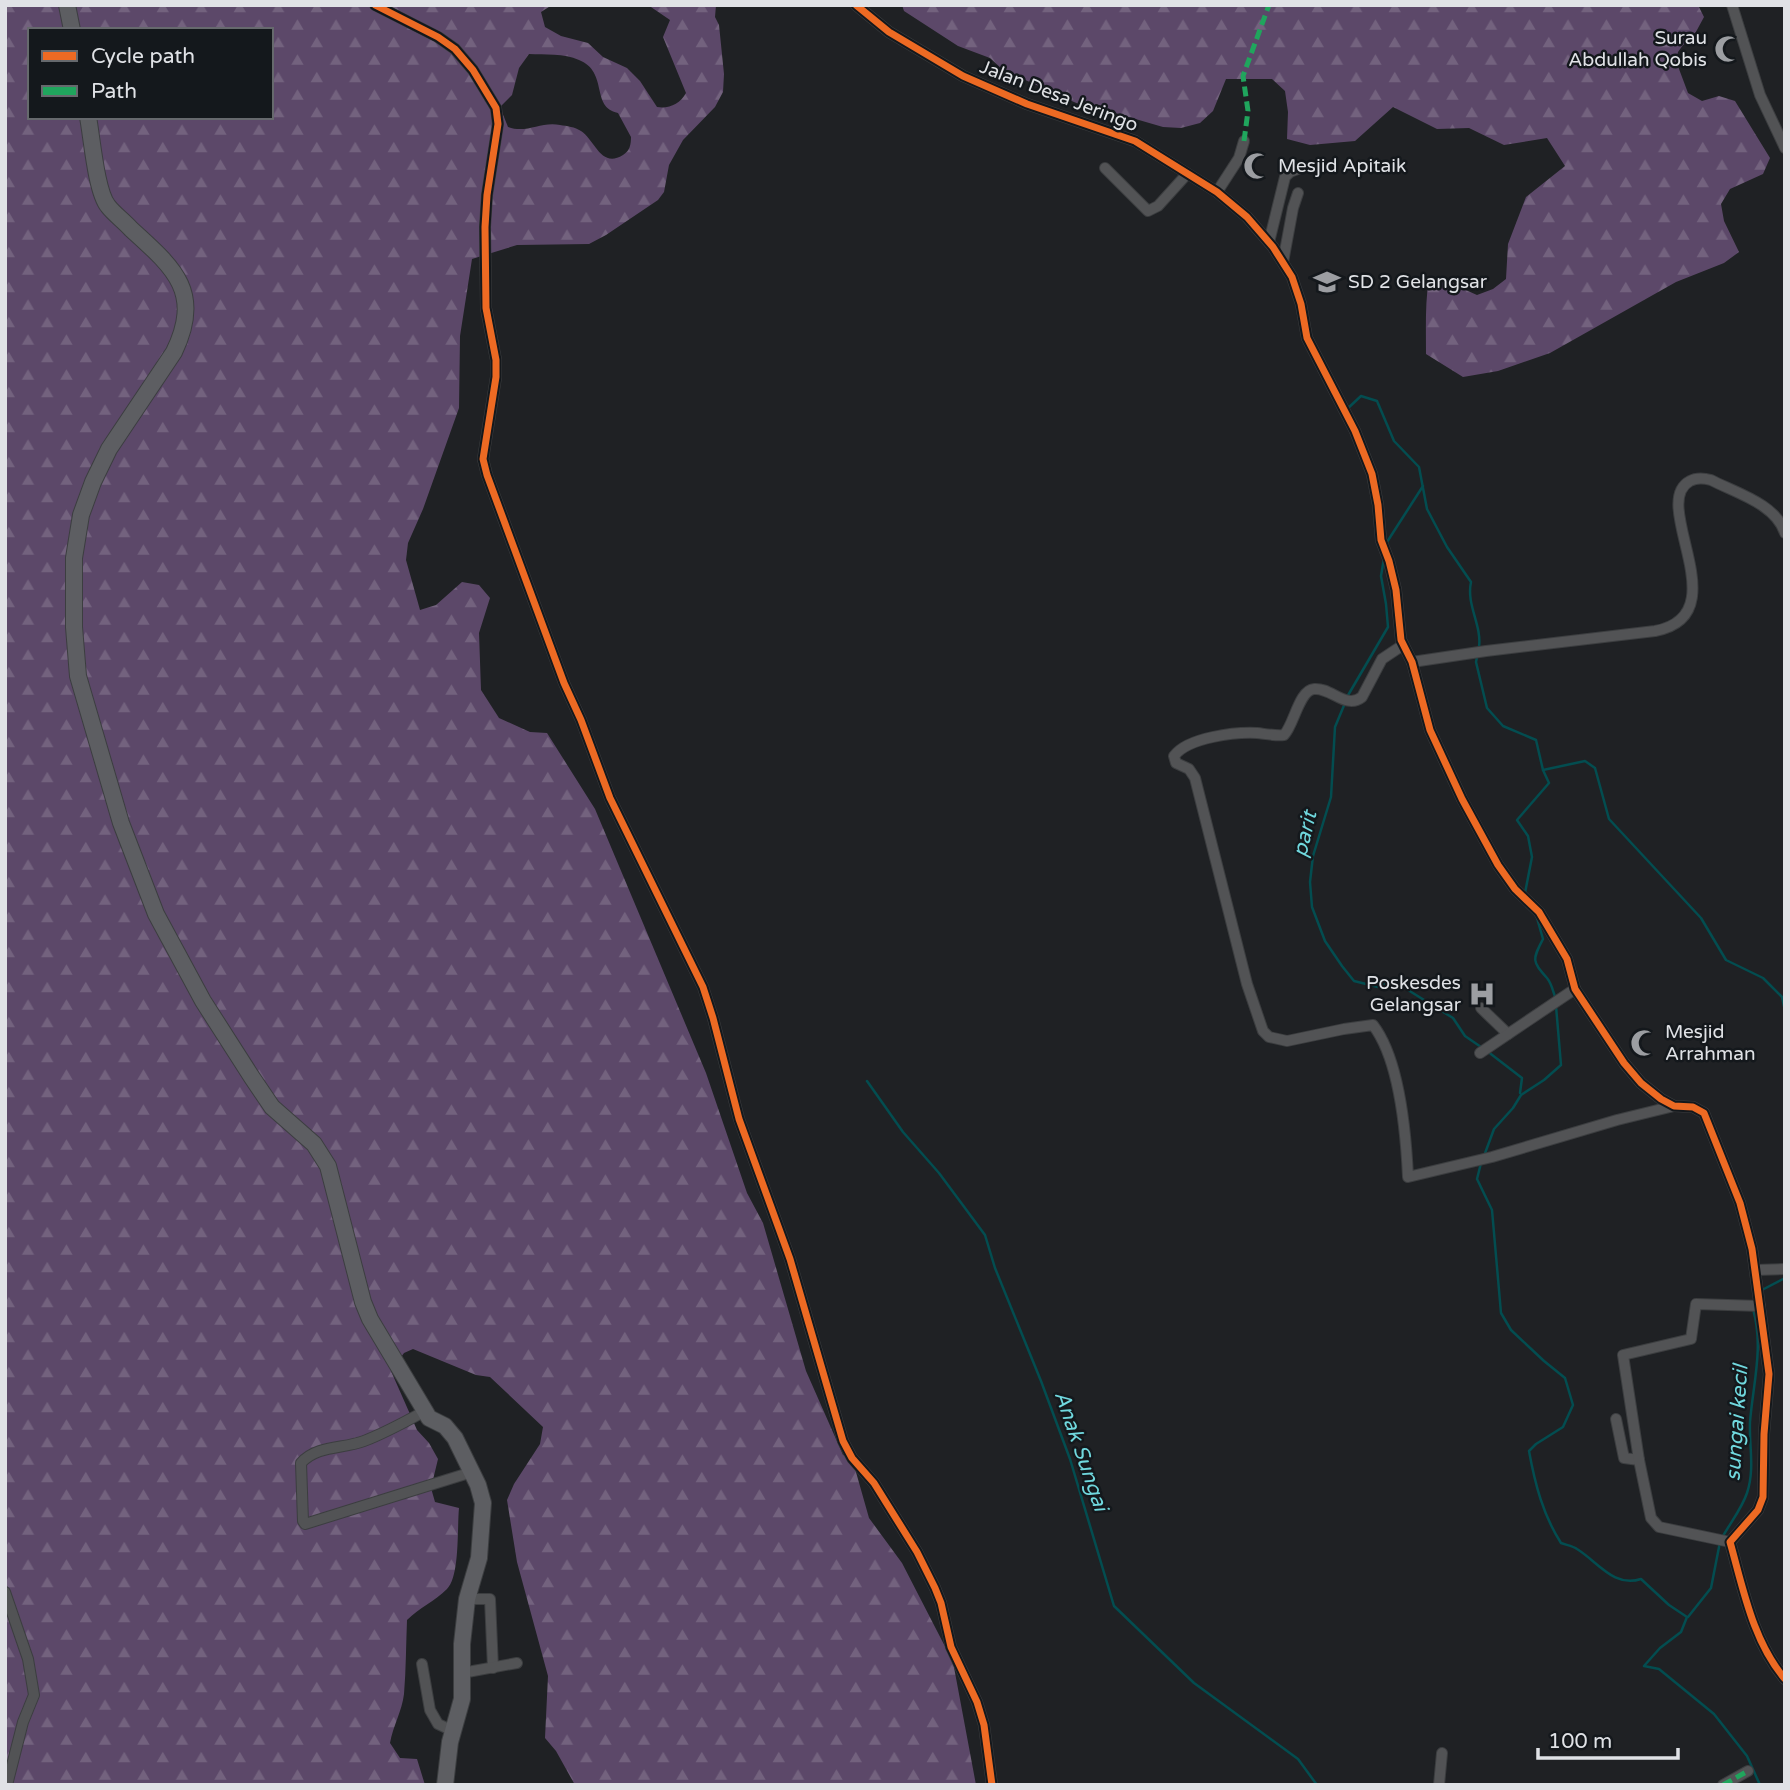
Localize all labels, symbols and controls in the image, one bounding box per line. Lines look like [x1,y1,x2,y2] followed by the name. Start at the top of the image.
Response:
[1568,27,1707,71] place label: Surau Abdullah Qobis
[28,28,273,119] legend
[1713,34,1743,64] mosque icon: Surau Abdullah Qobis
[91,44,195,69] text: Cycle path
[977,56,1141,136] street label: Jalan Desa Jeringo
[91,79,137,104] text: Path
[1242,151,1272,181] mosque icon: Mesjid Apitaik
[1278,155,1406,177] place label: Mesjid Apitaik
[1312,267,1342,297] school or university icon: SD 2 Gelangsar
[1348,271,1488,293] place label: SD 2 Gelangsar
[1288,807,1323,859] water label: parit
[1366,972,1462,1016] place label: Poskesdes Gelangsar
[1467,979,1497,1009] hospital icon: Poskesdes Gelangsar
[1665,1021,1756,1065] place label: Mesjid Arrahman
[1629,1028,1659,1058] mosque icon: Mesjid Arrahman
[1720,1361,1754,1482] water label: sungai kecil
[1049,1388,1114,1517] water label: Anak Sungai
[1538,1716,1678,1760] scale bar
[1548,1729,1612,1754] text: 100 m

